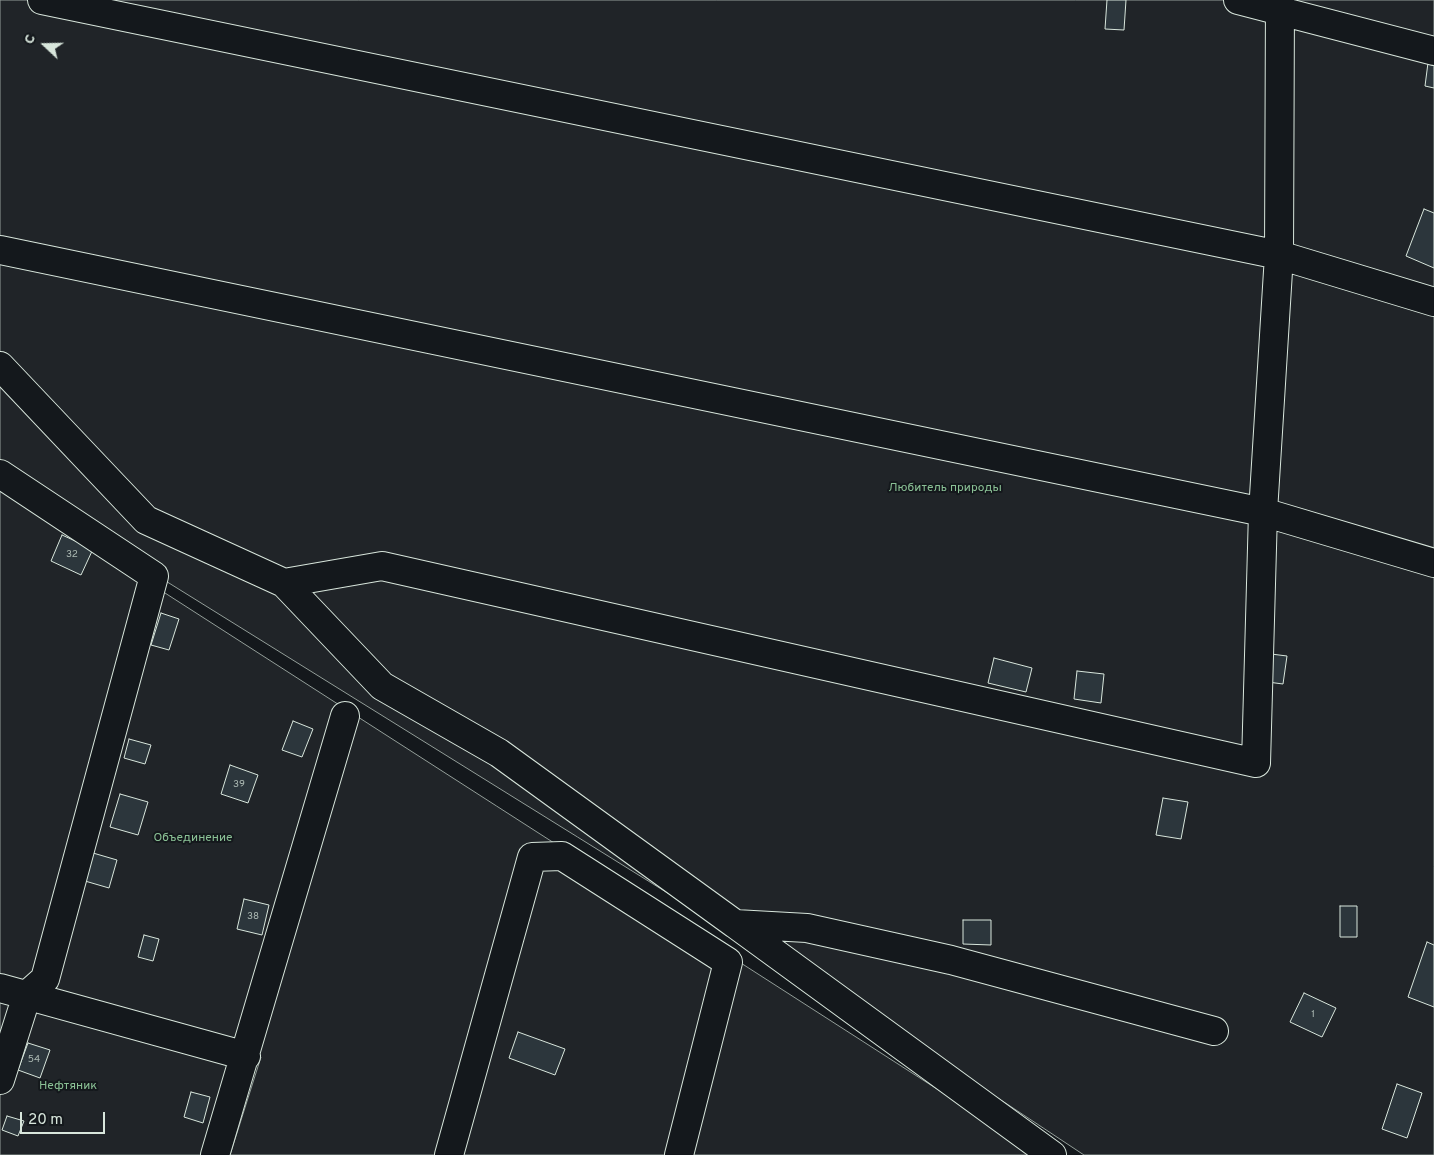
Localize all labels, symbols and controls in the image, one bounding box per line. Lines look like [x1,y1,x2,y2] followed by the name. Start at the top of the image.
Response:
[20,20,70,70] north arrow
[21,32,40,47] text: С
[888,482,1002,496] park label: Любитель природы
[66,549,78,561] house number: 32
[233,779,245,791] house number: 39
[153,832,233,846] park label: Объединение
[247,911,259,923] house number: 38
[1311,1009,1315,1021] house number: 1
[28,1054,40,1066] house number: 54
[39,1080,97,1094] park label: Нефтяник
[22,1102,108,1134] scale bar
[28,1111,63,1130] text: 20 m

